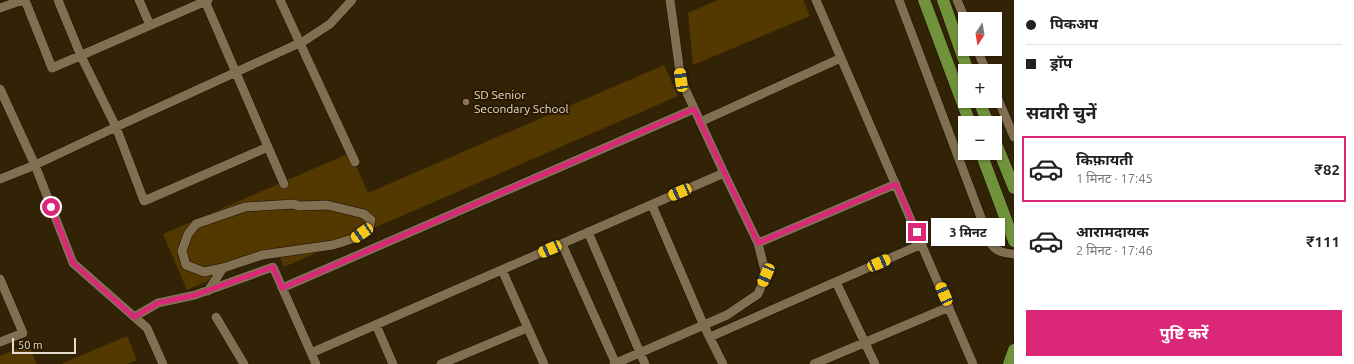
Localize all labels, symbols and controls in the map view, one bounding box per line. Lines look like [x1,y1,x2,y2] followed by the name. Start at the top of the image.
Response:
[958,12,1002,56] north arrow
[958,12,1002,160] map controls
[1050,15,1098,32] text: पिकअप
[1050,54,1072,71] text: ड्रॉप
[958,64,1002,108] button: +
[673,67,689,93] car
[474,88,569,115] place label: SD Senior Secondary School
[461,97,471,107] marker: SD Senior Secondary School
[1026,102,1097,122] text: सवारी चुनें
[958,116,1002,160] button: −
[1028,151,1064,187] icon: car
[1076,151,1133,168] text: किफ़ायती
[1315,161,1340,178] text: ₹82
[1076,171,1153,185] text: 1 मिनट · 17:45
[667,182,693,202] car
[42,198,60,216] route start
[931,218,1005,246] callout: 3 मिनट
[349,221,375,245] car
[908,223,926,241] route end
[1028,223,1064,259] icon: car
[1076,223,1149,240] text: आरामदायक
[949,225,987,239] text: 3 मिनट
[1306,233,1340,250] text: ₹111
[537,239,563,259] car
[1076,243,1153,257] text: 2 मिनट · 17:46
[866,253,892,273] car
[756,262,776,288] car
[934,281,954,307] car
[1026,310,1342,356] button: पुष्टि करें
[12,336,76,355] scale bar
[18,339,42,351] text: 50 m

